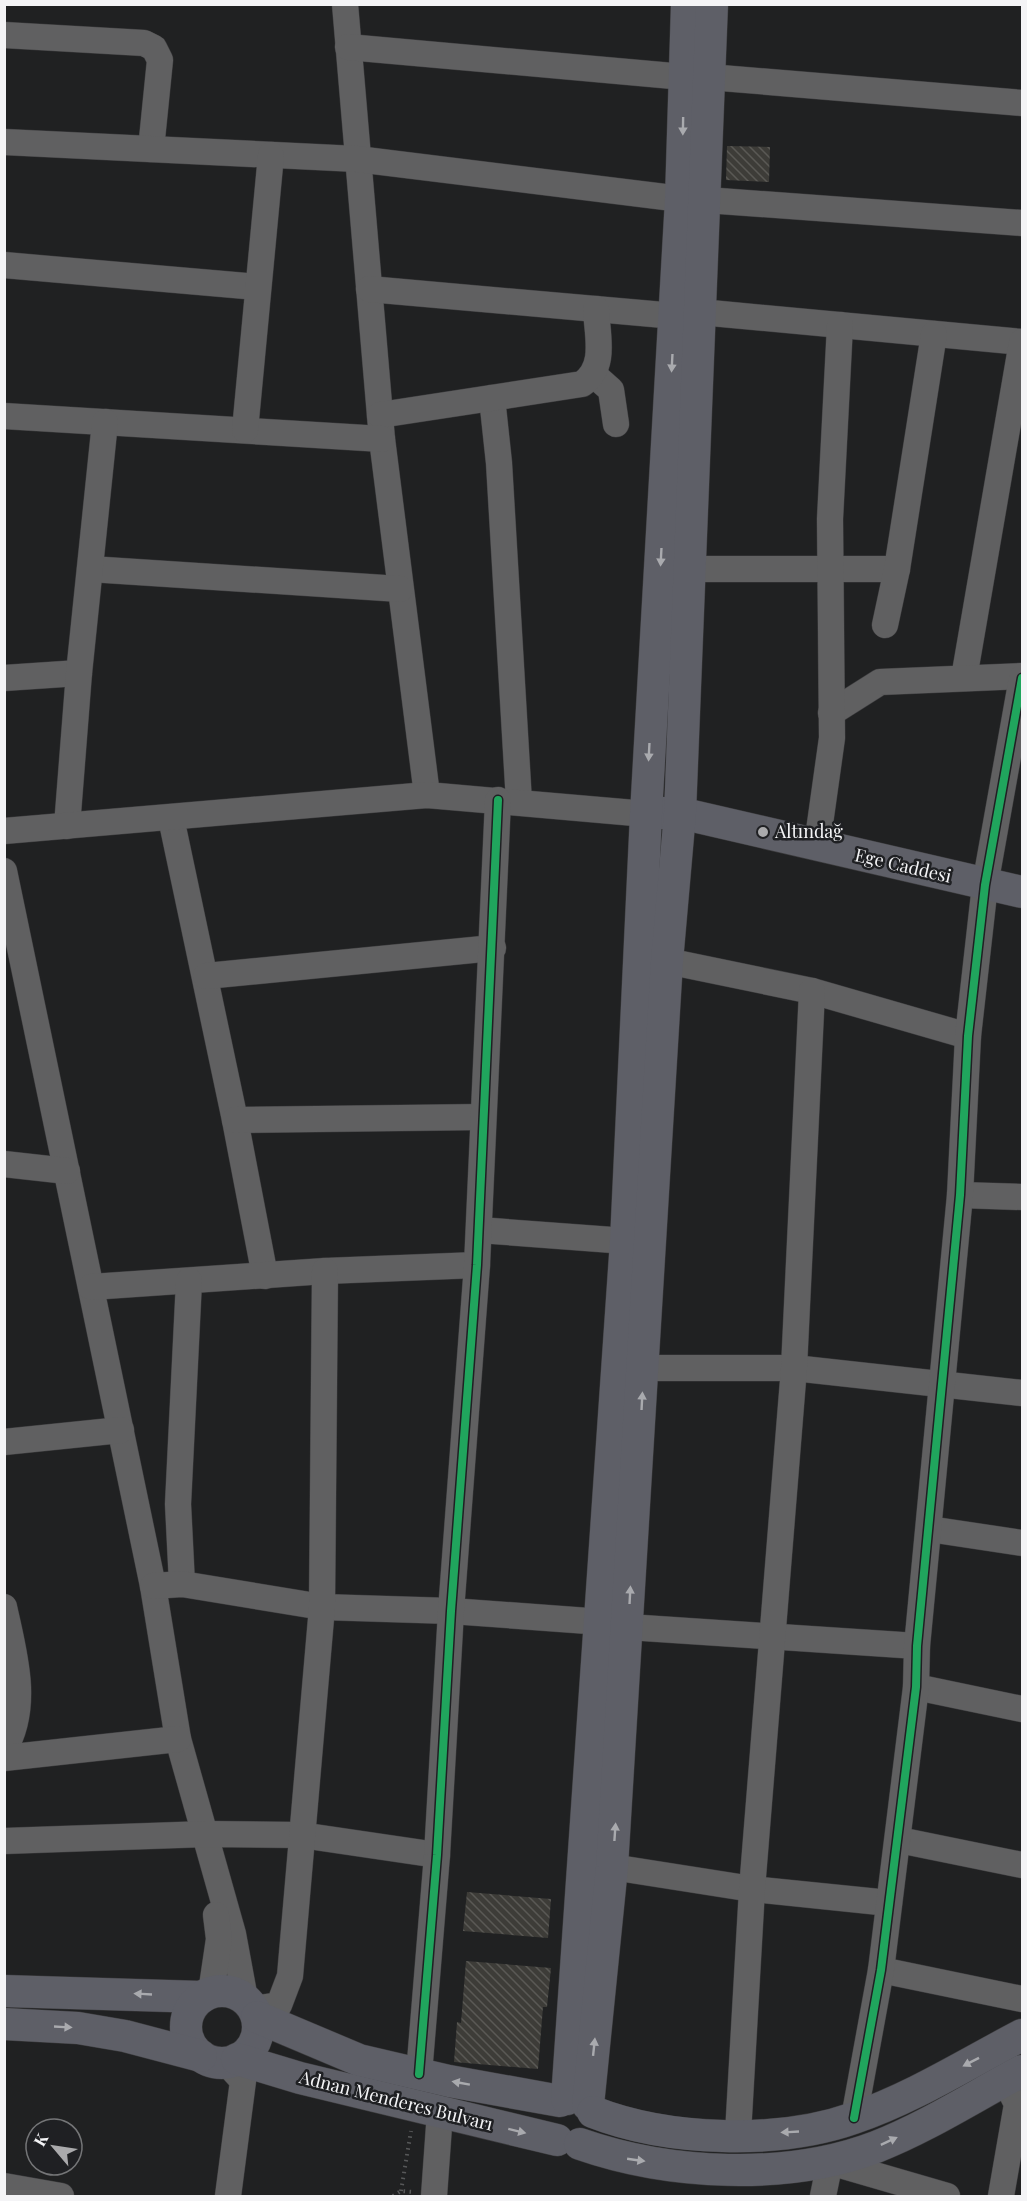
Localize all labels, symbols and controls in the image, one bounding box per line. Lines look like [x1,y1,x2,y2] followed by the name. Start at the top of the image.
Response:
[678,116,688,135] one-way arrow
[668,353,677,372] one-way arrow
[656,548,665,567] one-way arrow
[645,742,654,761] one-way arrow
[774,819,843,843] place label: Altındağ
[756,825,770,839] marker: Altındağ
[852,842,954,888] street label: Ege Caddesi
[637,1391,646,1410] one-way arrow
[625,1586,634,1605] one-way arrow
[610,1822,619,1841] one-way arrow
[134,1989,153,1998] one-way arrow
[53,2022,72,2031] one-way arrow
[589,2037,599,2056] one-way arrow
[962,2057,979,2067] one-way arrow
[296,2064,495,2136] street label: Adnan Menderes Bulvarı
[452,2079,471,2088] one-way arrow
[24,2117,84,2177] north arrow
[508,2127,526,2137] one-way arrow
[781,2128,800,2137] one-way arrow
[28,2129,53,2150] text: K
[881,2136,898,2145] one-way arrow
[626,2156,645,2165] one-way arrow

